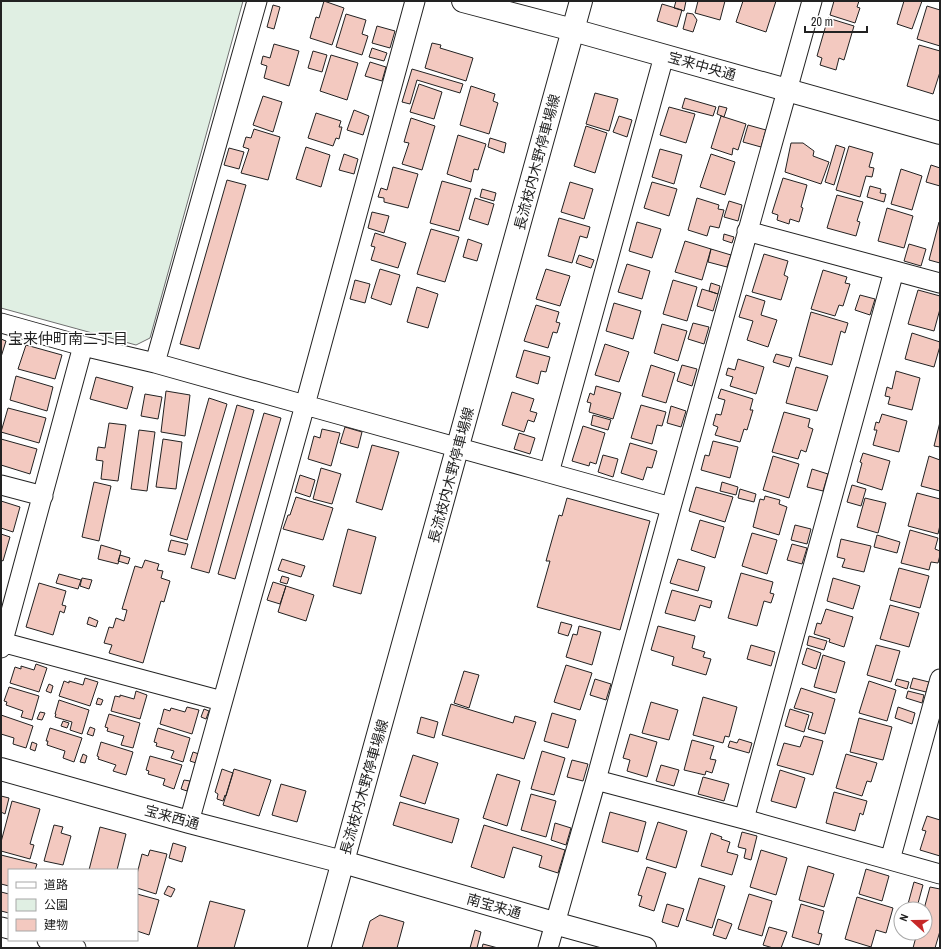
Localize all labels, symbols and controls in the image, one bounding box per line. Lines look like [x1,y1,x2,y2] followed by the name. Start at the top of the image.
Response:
[805,8,867,34] scale bar
[811,14,833,30] text: 20 m
[666,48,738,84] street label: 宝来中央通
[510,92,564,232] street label: 長流枝内木野停車場線
[8,328,128,349] district label: 宝来仲町南二丁目
[424,405,478,545] street label: 長流枝内木野停車場線
[336,717,392,857] street label: 長流枝内木野停車場線
[143,801,201,833] street label: 宝来西通
[8,869,138,941] legend
[44,877,68,893] text: 道路
[465,890,523,922] street label: 南宝来通
[44,897,68,913] text: 公園
[893,901,933,941] north arrow
[896,912,911,923] text: N
[44,917,68,933] text: 建物

